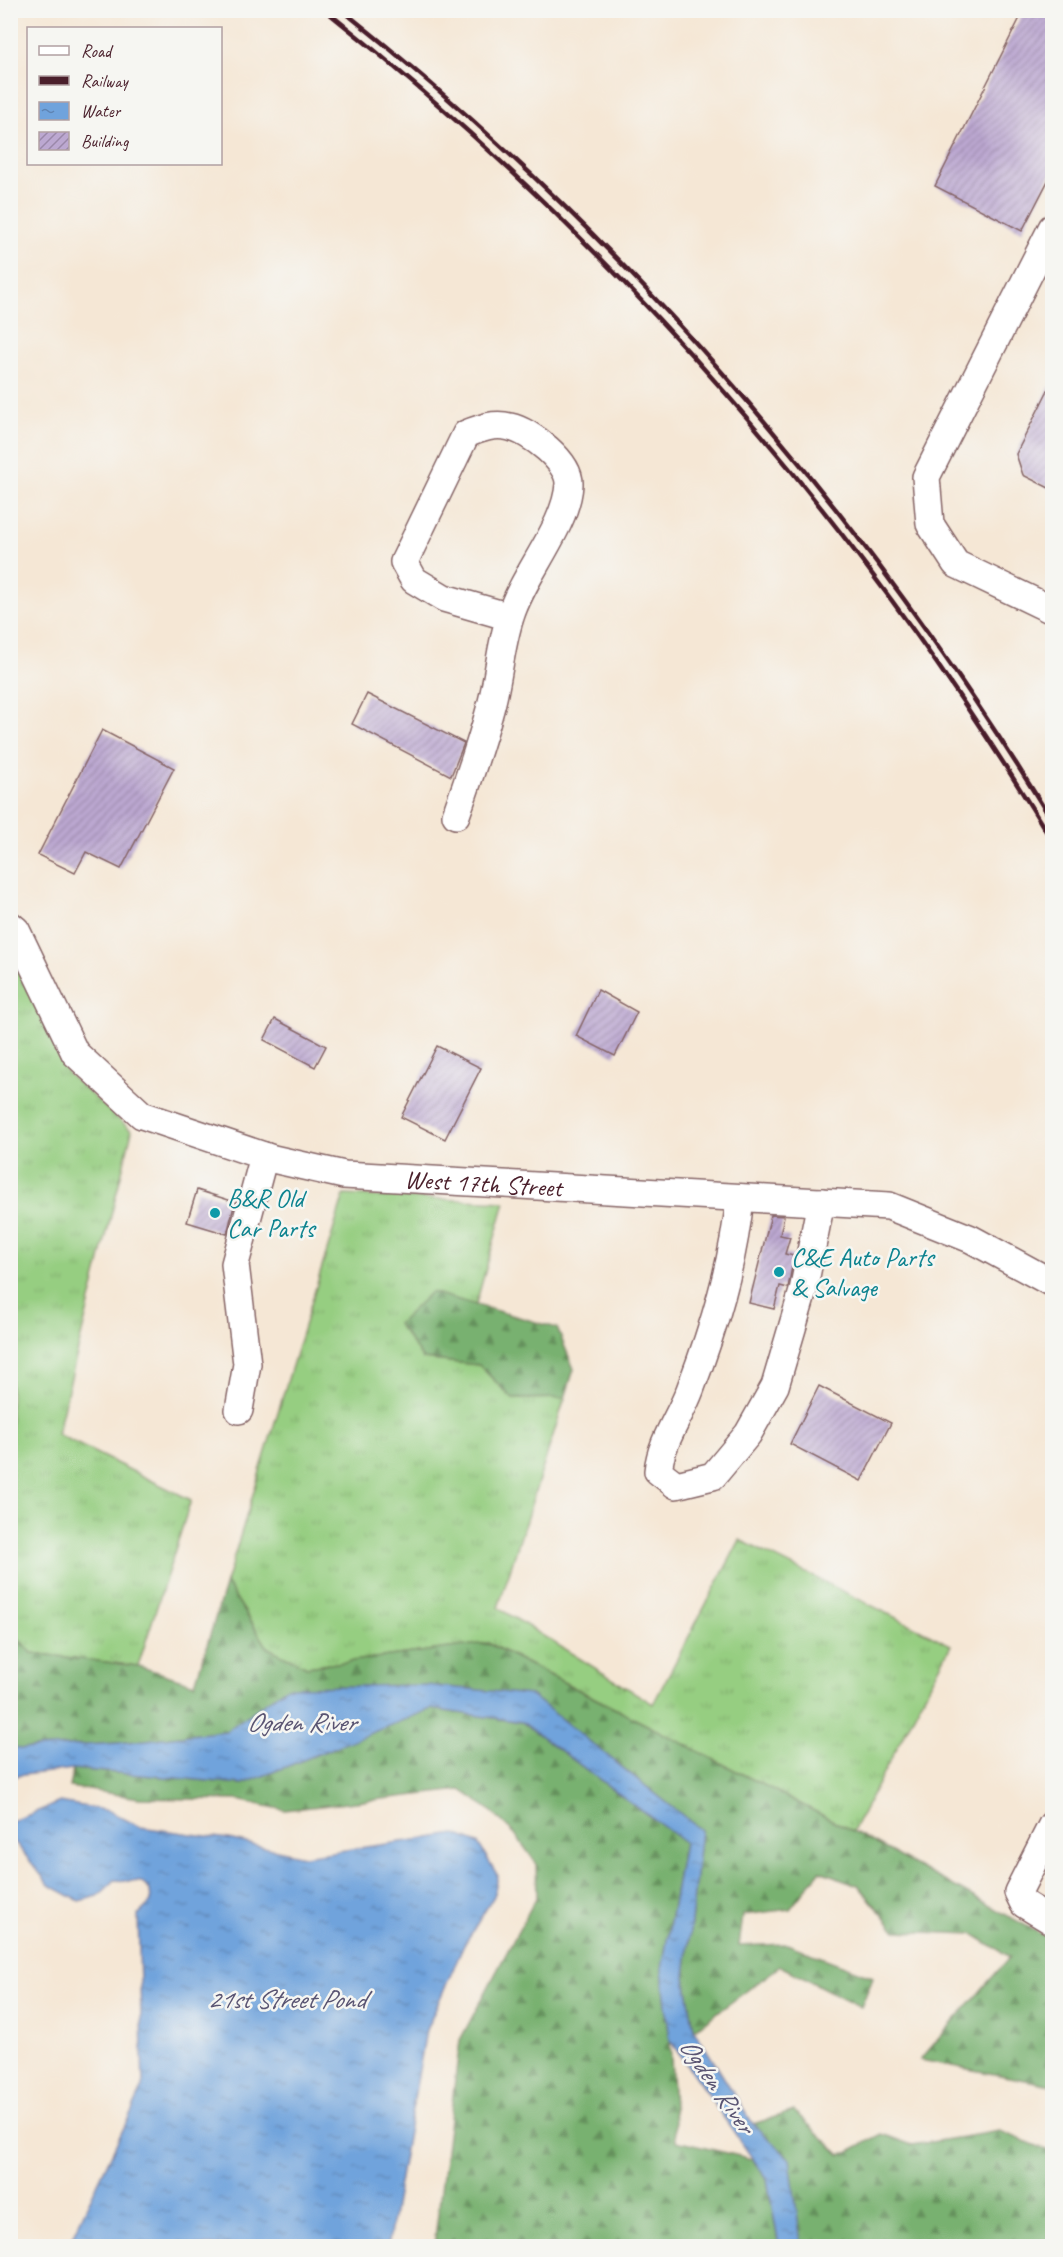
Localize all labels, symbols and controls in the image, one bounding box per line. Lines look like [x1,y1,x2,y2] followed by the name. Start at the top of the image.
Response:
[27,27,222,165] legend
[81,40,114,62] text: Road
[81,70,129,92] text: Railway
[81,100,122,122] text: Water
[81,130,130,152] text: Building
[404,1162,565,1205] street label: West 17th Street
[227,1182,316,1245] place label: B&R Old Car Parts
[208,1206,222,1220] marker: B&R Old Car Parts
[791,1241,935,1304] place label: C&E Auto Parts & Salvage
[772,1265,786,1279] marker: C&E Auto Parts & Salvage
[247,1705,360,1739] water label: Ogden River
[207,1982,373,2016] water label: 21st Street Pond
[672,2031,765,2143] water label: Ogden River

